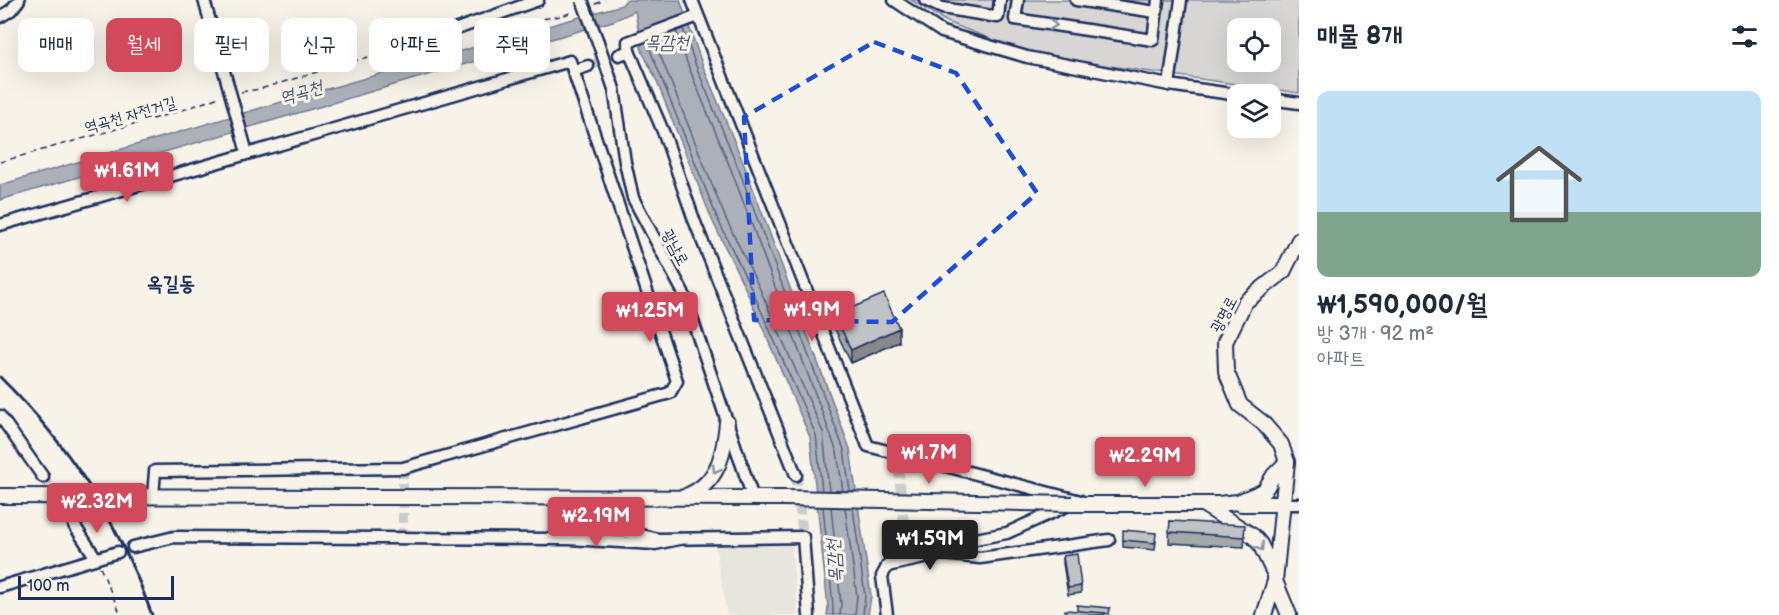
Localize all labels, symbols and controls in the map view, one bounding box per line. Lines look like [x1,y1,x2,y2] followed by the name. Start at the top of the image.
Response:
[18,18,94,72] chip: 매매
[106,18,182,72] chip: 월세
[194,18,269,72] chip: 필터
[281,18,357,72] chip: 신규
[369,18,462,72] chip: 아파트
[474,18,550,72] chip: 주택
[1049,18,1058,30] one-way arrow
[1227,18,1281,138] map controls
[1227,18,1281,72] button: locate
[1728,20,1761,53] icon: filters
[1317,21,1402,52] text: 매물 8개
[645,32,690,53] water label: 목감천
[277,76,326,109] water label: 역곡천
[1227,84,1281,138] button: layers
[82,93,179,138] street label: 역곡천 자전거길
[1485,130,1593,238] icon: home
[78,152,176,203] pin: ₩1.61M
[94,159,160,183] text: ₩1.61M
[657,226,692,269] street label: 광남로
[147,272,195,296] district label: 옥길동
[1317,290,1487,321] text: ₩1,590,000/월
[770,291,854,342] pin: ₩1.9M
[601,292,699,343] pin: ₩1.25M
[1207,293,1242,336] street label: 광명로
[784,298,840,322] text: ₩1.9M
[616,299,684,323] text: ₩1.25M
[1317,322,1434,346] text: 방 3개 · 92 m²
[1317,347,1365,371] text: 아파트
[887,434,971,485] pin: ₩1.7M
[1096,437,1194,488] pin: ₩2.29M
[901,441,957,465] text: ₩1.7M
[1109,444,1181,468] text: ₩2.29M
[712,463,723,473] one-way arrow
[48,483,146,534] pin: ₩2.32M
[61,490,133,514] text: ₩2.32M
[547,497,645,548] pin: ₩2.19M
[562,504,630,528] text: ₩2.19M
[881,520,979,571] pin: ₩1.59M
[896,527,964,551] text: ₩1.59M
[822,537,846,583] water label: 목감천
[1253,541,1265,551] one-way arrow
[18,573,174,600] scale bar
[27,577,70,596] text: 100 m

